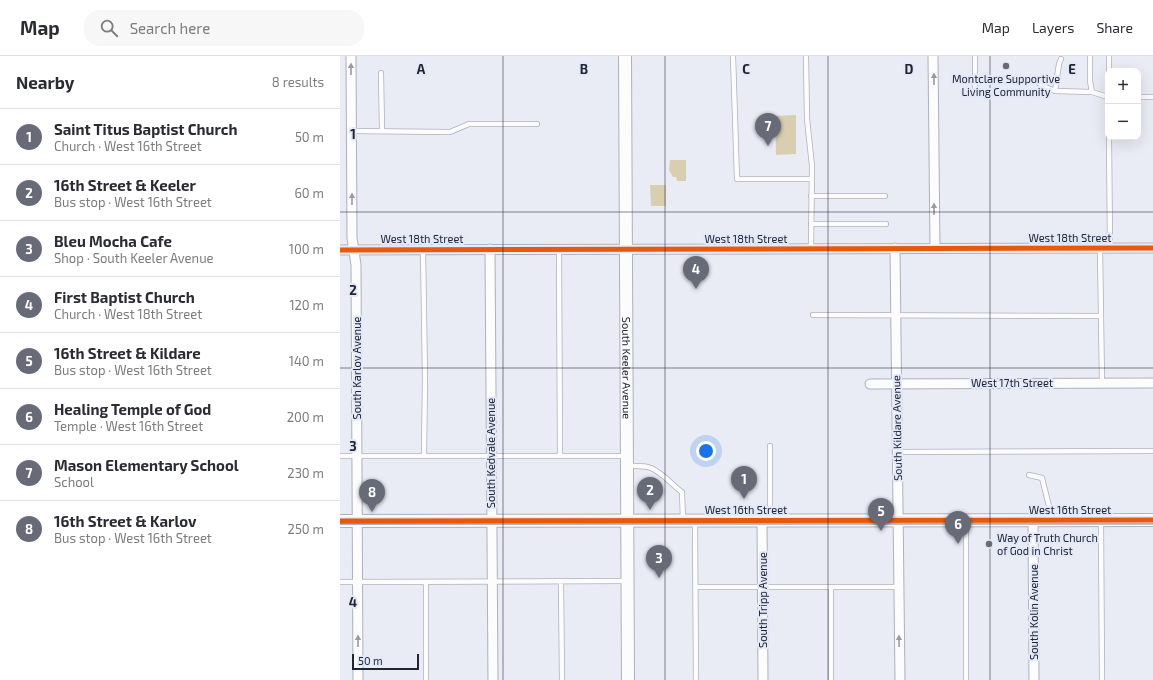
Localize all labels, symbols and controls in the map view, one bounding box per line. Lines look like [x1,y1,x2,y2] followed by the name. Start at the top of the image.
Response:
[84,10,364,46] search box
[20,16,60,39] text: Map
[98,17,120,39] icon: search
[130,19,210,37] text: Search here
[982,19,1010,36] text: Map
[1032,19,1074,36] text: Layers
[1096,19,1133,36] text: Share
[417,61,426,77] text: A
[580,61,588,77] text: B
[742,61,750,77] text: C
[905,61,914,77] text: D
[1001,61,1011,71] marker: Montclare Supportive Living Community
[1068,61,1076,77] text: E
[348,62,354,75] one-way arrow
[1105,68,1141,140] map controls
[1105,68,1141,104] button: +
[16,72,74,92] text: Nearby
[931,72,937,85] one-way arrow
[952,72,1060,98] place label: Montclare Supportive Living Community
[272,74,324,90] text: 8 results
[1105,104,1141,140] button: −
[755,113,781,146] pin: 7
[54,120,237,138] text: Saint Titus Baptist Church
[350,126,356,142] text: 1
[26,129,32,145] text: 1
[295,129,324,145] text: 50 m
[54,138,202,154] text: Church · West 16th Street
[54,176,196,194] text: 16th Street & Keeler
[25,185,33,201] text: 2
[294,185,324,201] text: 60 m
[349,192,355,205] one-way arrow
[54,194,212,210] text: Bus stop · West 16th Street
[931,202,937,215] one-way arrow
[1028,231,1112,244] street label: West 18th Street
[54,232,172,250] text: Bleu Mocha Cafe
[380,232,464,245] street label: West 18th Street
[704,232,788,245] street label: West 18th Street
[25,241,33,257] text: 3
[289,241,324,257] text: 100 m
[54,250,214,266] text: Shop · South Keeler Avenue
[683,256,709,289] pin: 4
[349,282,357,298] text: 2
[54,288,195,306] text: First Baptist Church
[25,297,33,313] text: 4
[289,297,324,313] text: 120 m
[54,306,202,322] text: Church · West 18th Street
[350,317,363,419] street label: South Karlov Avenue
[620,317,634,419] street label: South Keeler Avenue
[54,344,201,362] text: 16th Street & Kildare
[25,353,33,369] text: 5
[289,353,324,369] text: 140 m
[54,362,212,378] text: Bus stop · West 16th Street
[889,375,904,481] street label: South Kildare Avenue
[971,376,1053,389] street label: West 17th Street
[484,398,497,508] street label: South Kedvale Avenue
[54,400,211,418] text: Healing Temple of God
[25,409,33,425] text: 6
[287,409,324,425] text: 200 m
[54,418,203,434] text: Temple · West 16th Street
[349,438,357,454] text: 3
[696,441,716,461] your location
[54,456,239,474] text: Mason Elementary School
[26,465,32,481] text: 7
[287,465,324,481] text: 230 m
[731,466,757,499] pin: 1
[54,474,94,490] text: School
[637,477,663,510] pin: 2
[359,479,385,512] pin: 8
[868,498,894,531] pin: 5
[705,503,787,516] street label: West 16th Street
[1029,503,1111,516] street label: West 16th Street
[945,511,971,544] pin: 6
[54,512,197,530] text: 16th Street & Karlov
[25,521,33,537] text: 8
[288,521,324,537] text: 250 m
[54,530,212,546] text: Bus stop · West 16th Street
[997,531,1098,557] place label: Way of Truth Church of God in Christ
[984,539,994,549] marker: Way of Truth Church of God in Christ
[646,545,672,578] pin: 3
[756,552,769,648] street label: South Tripp Avenue
[1027,564,1040,660] street label: South Kolin Avenue
[349,594,357,610] text: 4
[355,634,361,647] one-way arrow
[896,634,902,647] one-way arrow
[352,652,419,671] scale bar
[358,654,383,667] text: 50 m

